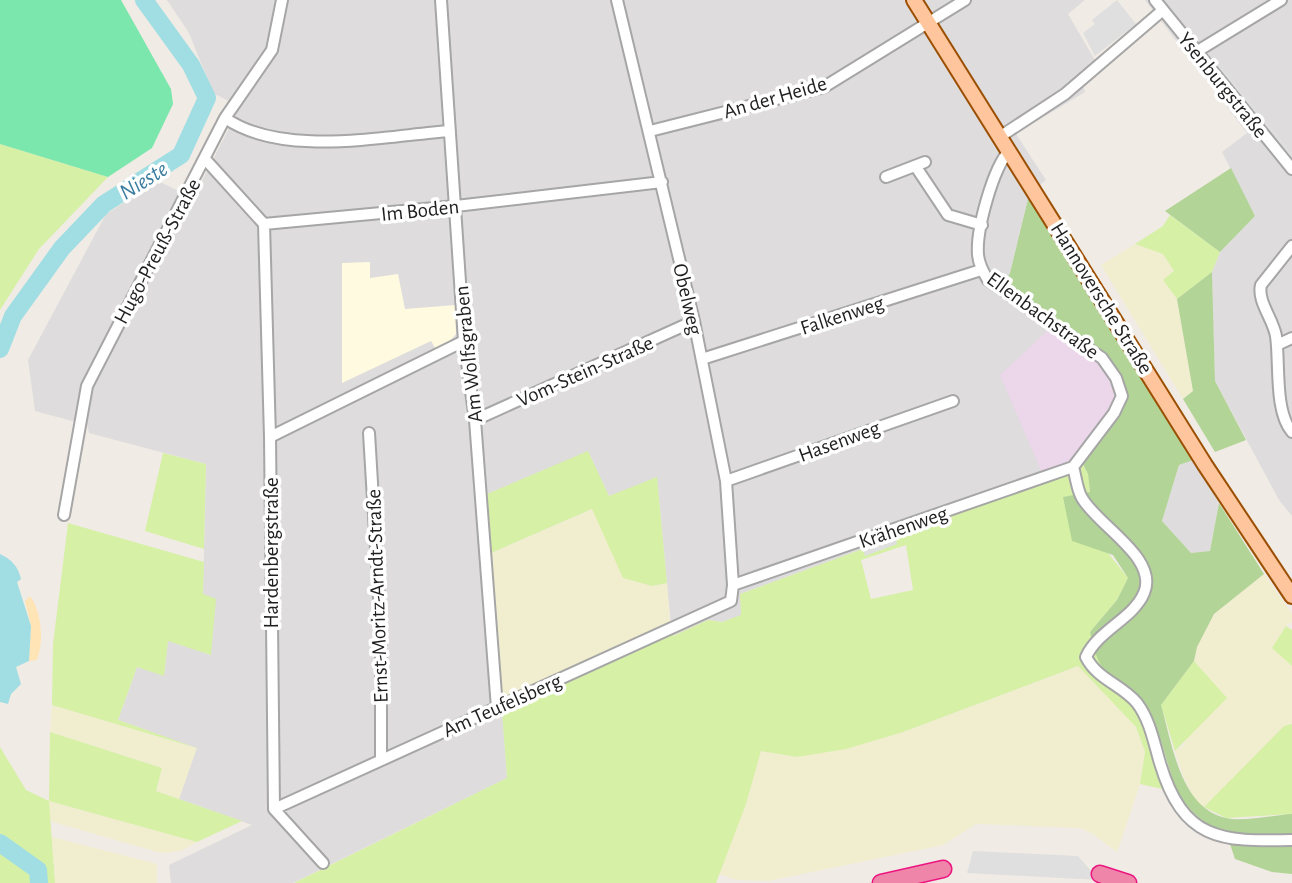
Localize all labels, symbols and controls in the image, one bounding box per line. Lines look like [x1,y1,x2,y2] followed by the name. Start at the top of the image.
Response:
[1174,29,1271,142] street label: Ysenburgstraße
[721,73,829,122] street label: An der Heide
[116,158,172,205] water label: Nieste
[110,175,205,327] street label: Hugo-Preuß-Straße
[380,196,460,225] street label: Im Boden
[1047,219,1157,378] street label: Hannoversche Straße
[669,261,706,338] street label: Obelweg
[983,268,1102,363] street label: Ellenbachstraße
[451,284,486,423] street label: Am Wolfsgraben
[798,292,887,339] street label: Falkenweg
[514,332,657,411] street label: Vom-Stein-Straße
[796,417,883,466] street label: Hasenweg
[261,477,282,629] street label: Hardenbergstraße
[363,489,392,703] street label: Ernst-Moritz-Arndt-Straße
[856,502,951,552] street label: Krähenweg
[440,670,565,741] street label: Am Teufelsberg

